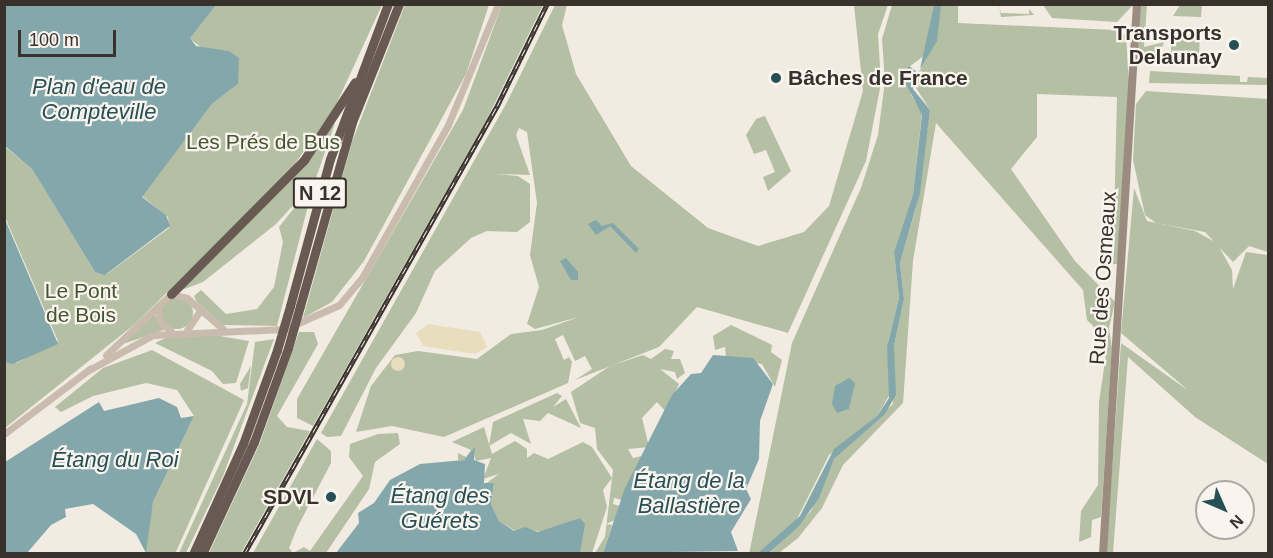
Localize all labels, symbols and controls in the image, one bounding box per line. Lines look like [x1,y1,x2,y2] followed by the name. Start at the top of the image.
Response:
[21,18,118,56] scale bar
[1113,20,1222,70] place label: Transports Delaunay
[29,30,79,50] text: 100 m
[1227,38,1241,52] marker: Transports Delaunay
[788,65,968,91] place label: Bâches de France
[769,71,783,85] marker: Bâches de France
[32,73,166,124] water label: Plan d'eau de Compteville
[186,129,340,155] park label: Les Prés de Bus
[292,176,348,210] road number: N 12
[1084,190,1122,366] street label: Rue des Osmeaux
[45,278,117,328] park label: Le Pont de Bois
[51,447,179,473] water label: Étang du Roi
[633,467,745,518] water label: Étang de la Ballastière
[1195,480,1255,540] north arrow
[390,482,490,534] water label: Étang des Guérets
[263,484,319,510] place label: SDVL
[324,490,338,504] marker: SDVL
[1227,512,1247,532] text: N

